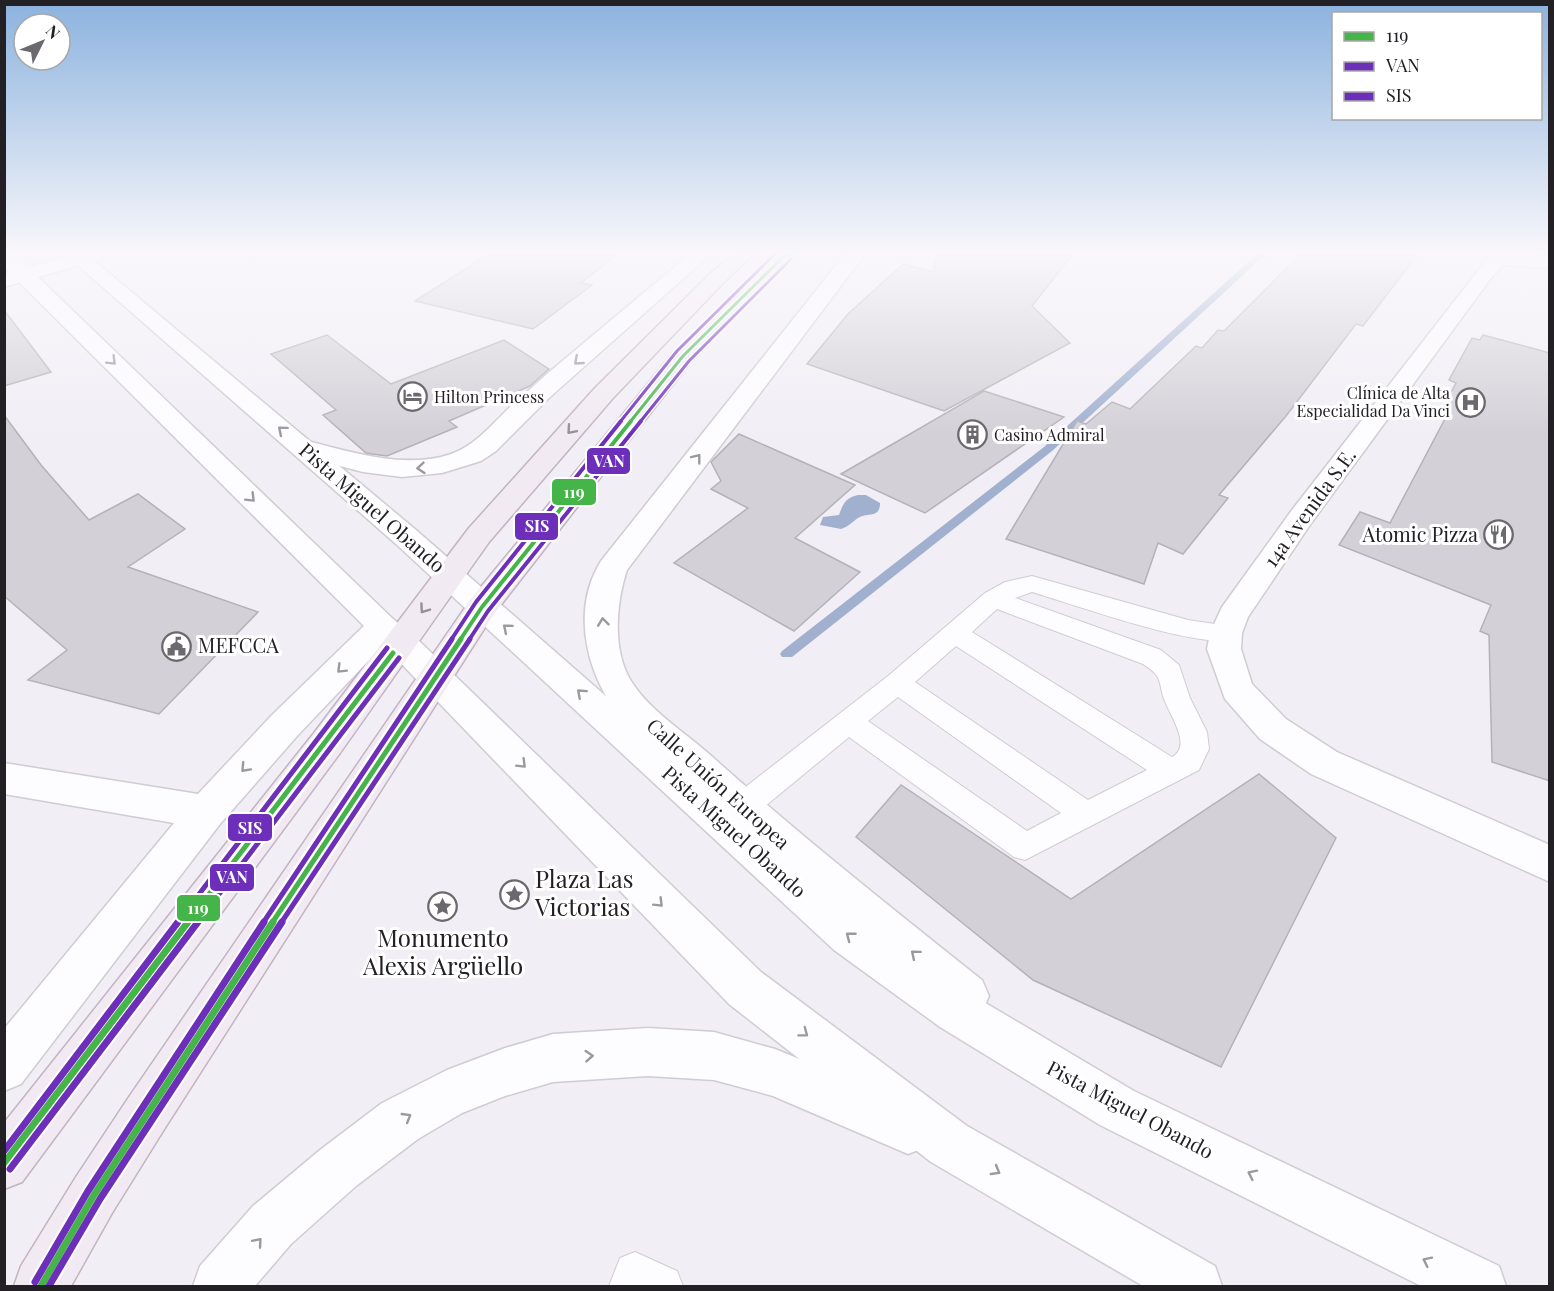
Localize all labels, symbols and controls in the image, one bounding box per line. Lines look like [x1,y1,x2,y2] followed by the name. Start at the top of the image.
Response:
[12,12,72,72] north arrow
[1332,12,1542,120] legend
[42,20,65,43] text: N
[1386,23,1408,47] text: 119
[1385,53,1420,77] text: VAN
[1386,83,1412,107] text: SIS
[105,353,116,364] one-way arrow
[574,354,585,365] one-way arrow
[397,381,429,413] hotel icon: Hilton Princess
[1296,382,1450,421] place label: Clínica de Alta Especialidad Da Vinci
[434,386,544,407] place label: Hilton Princess
[1455,386,1487,418] hospital icon: Clínica de Alta Especialidad Da Vinci
[957,419,989,451] building icon: Casino Admiral
[567,423,578,434] one-way arrow
[994,424,1105,445] place label: Casino Admiral
[278,427,289,438] one-way arrow
[294,436,452,578] street label: Pista Miguel Obando
[1256,442,1361,572] street label: 14a Avenida S.E.
[586,447,631,475] line badge: VAN
[592,450,625,471] text: VAN
[689,453,700,464] one-way arrow
[417,461,426,474] one-way arrow
[551,478,597,506] line badge: 119
[563,481,585,502] text: 119
[243,490,254,501] one-way arrow
[514,512,559,541] line badge: SIS
[525,515,549,536] text: SIS
[1483,519,1515,551] restaurant icon: Atomic Pizza
[1361,520,1478,547] place label: Atomic Pizza
[420,602,431,613] one-way arrow
[597,617,609,626] one-way arrow
[503,624,514,635] one-way arrow
[161,630,193,662] public building icon: MEFCCA
[198,631,279,658] place label: MEFCCA
[337,661,348,672] one-way arrow
[577,689,588,700] one-way arrow
[642,711,796,855] street label: Calle Unión Europea
[514,757,525,768] one-way arrow
[657,759,813,903] street label: Pista Miguel Obando
[242,761,253,772] one-way arrow
[227,813,273,842] line badge: SIS
[238,817,262,838] text: SIS
[534,862,634,922] place label: Plaza Las Victorias
[209,863,255,892] line badge: VAN
[215,866,248,887] text: VAN
[498,878,530,910] place icon: Plaza Las Victorias
[427,890,459,922] place icon: Monumento Alexis Argüello
[176,894,221,922] line badge: 119
[652,895,663,906] one-way arrow
[187,897,209,918] text: 119
[362,921,523,981] place label: Monumento Alexis Argüello
[846,933,857,944] one-way arrow
[911,950,922,961] one-way arrow
[797,1025,808,1036] one-way arrow
[585,1049,594,1062] one-way arrow
[1043,1053,1219,1164] street label: Pista Miguel Obando
[401,1113,411,1125] one-way arrow
[990,1164,1000,1175] one-way arrow
[1248,1170,1259,1182] one-way arrow
[250,1238,261,1249] one-way arrow
[1422,1256,1433,1268] one-way arrow

